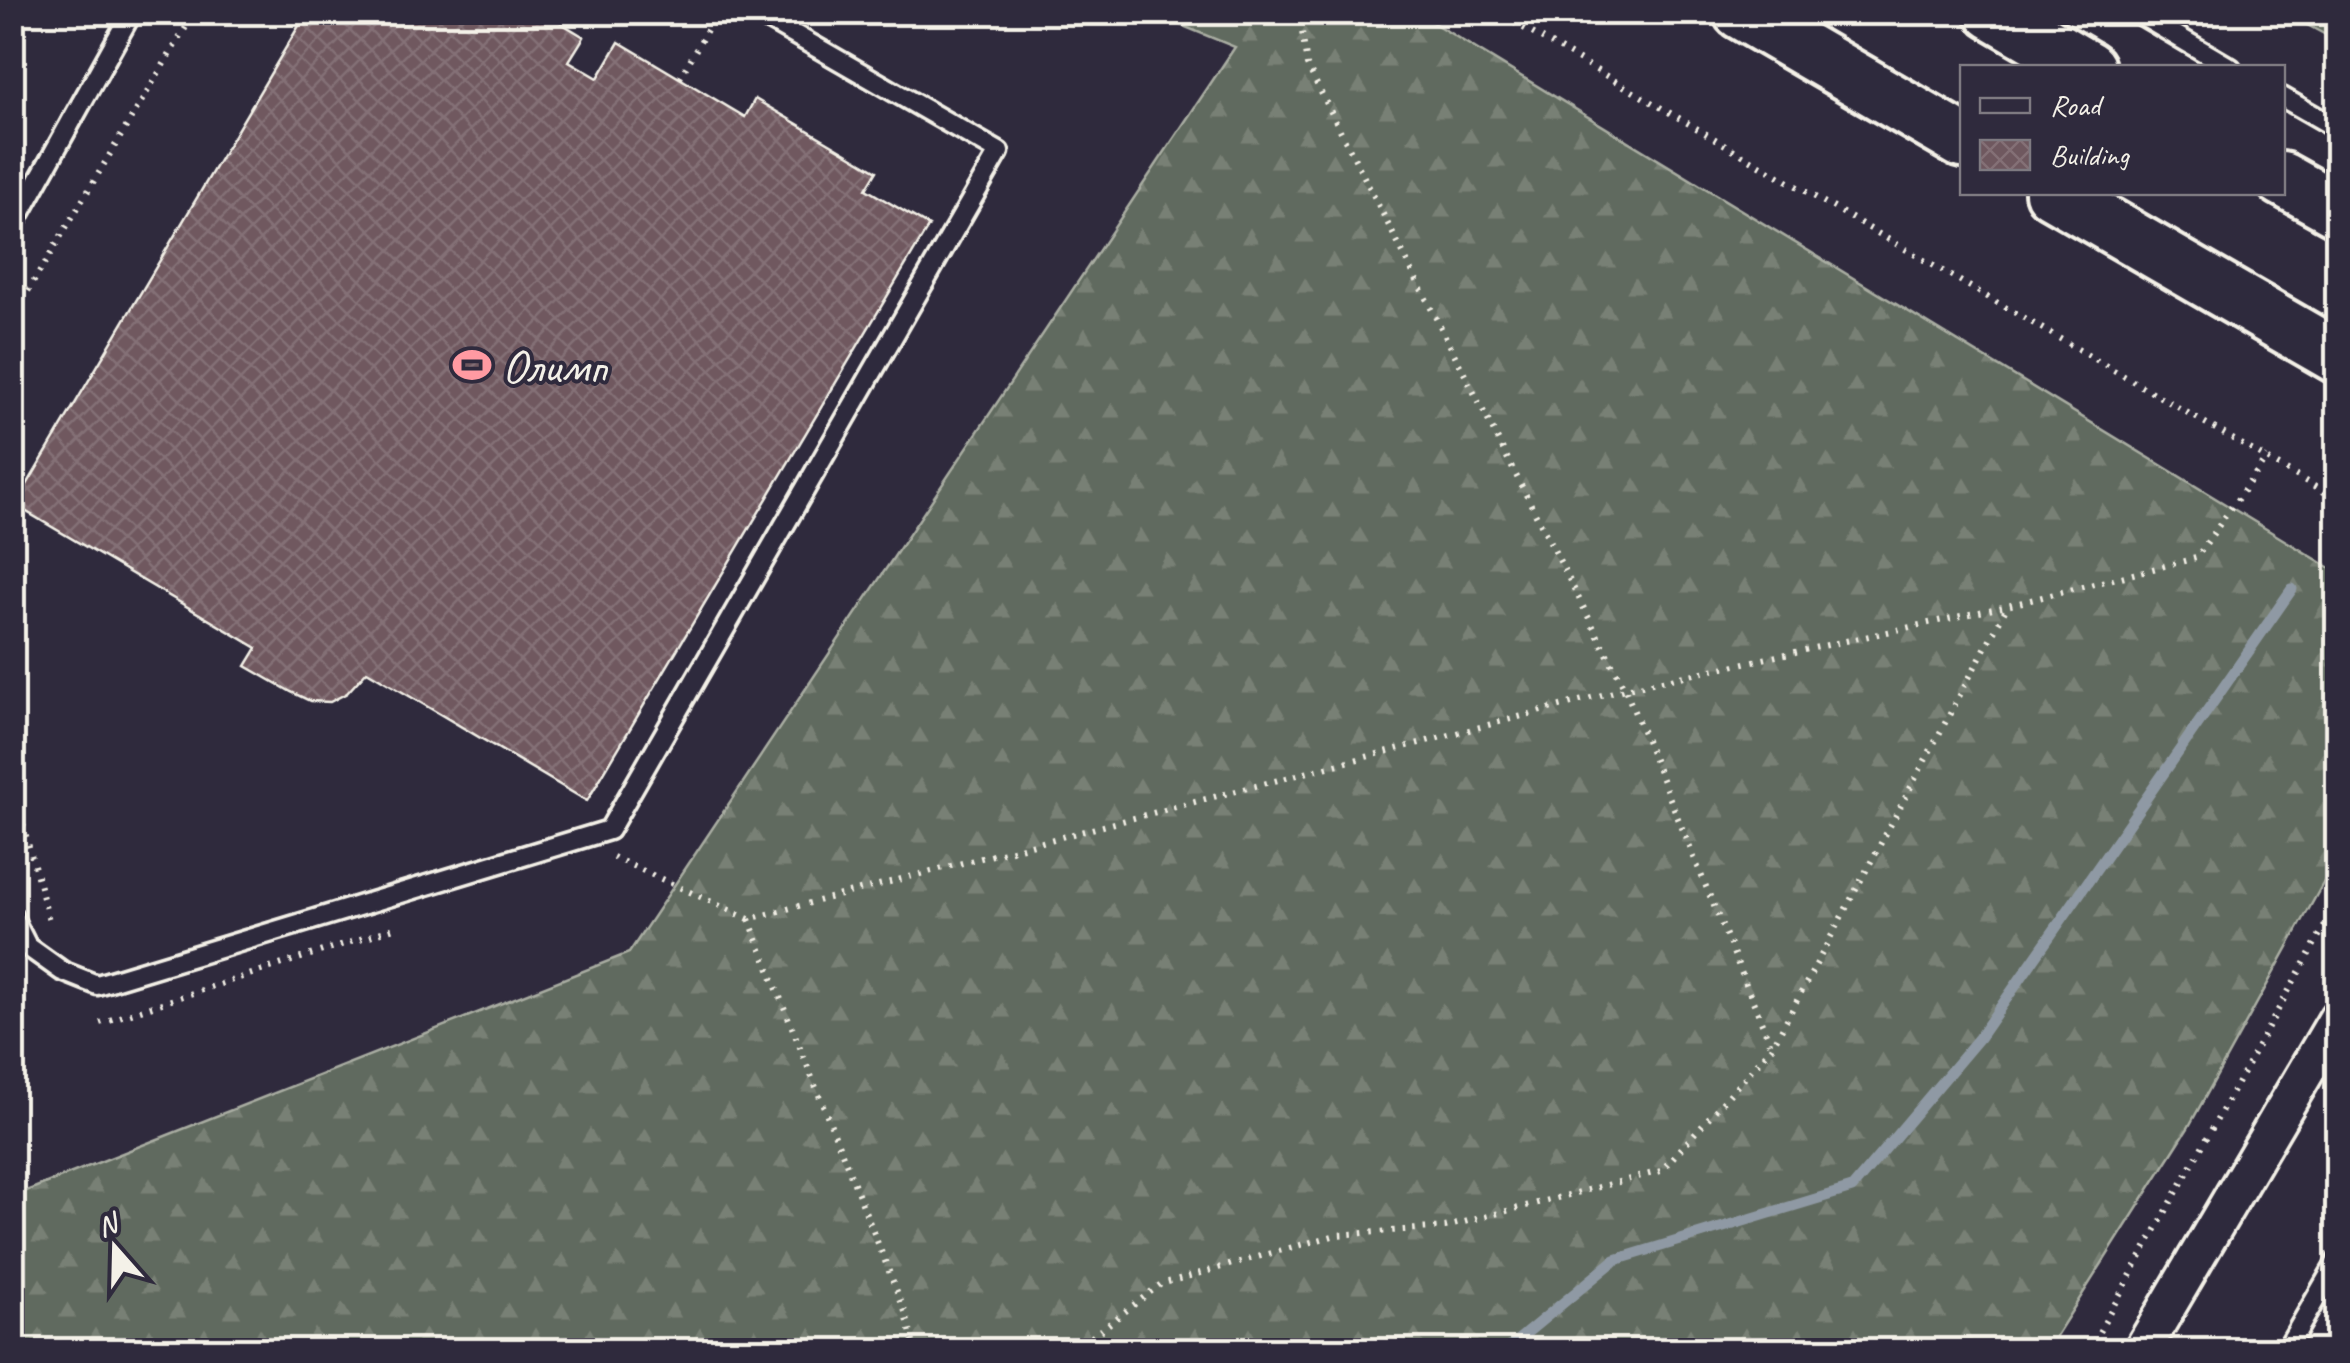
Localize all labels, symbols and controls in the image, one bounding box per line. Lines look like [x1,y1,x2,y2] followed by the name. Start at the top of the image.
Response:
[1960,65,2285,195] legend
[2050,86,2104,124] text: Road
[2050,136,2130,174] text: Building
[502,336,608,396] place label: Олимп
[451,344,493,386] sports icon: Олимп
[65,1198,165,1298] north arrow
[92,1204,125,1244] text: N

